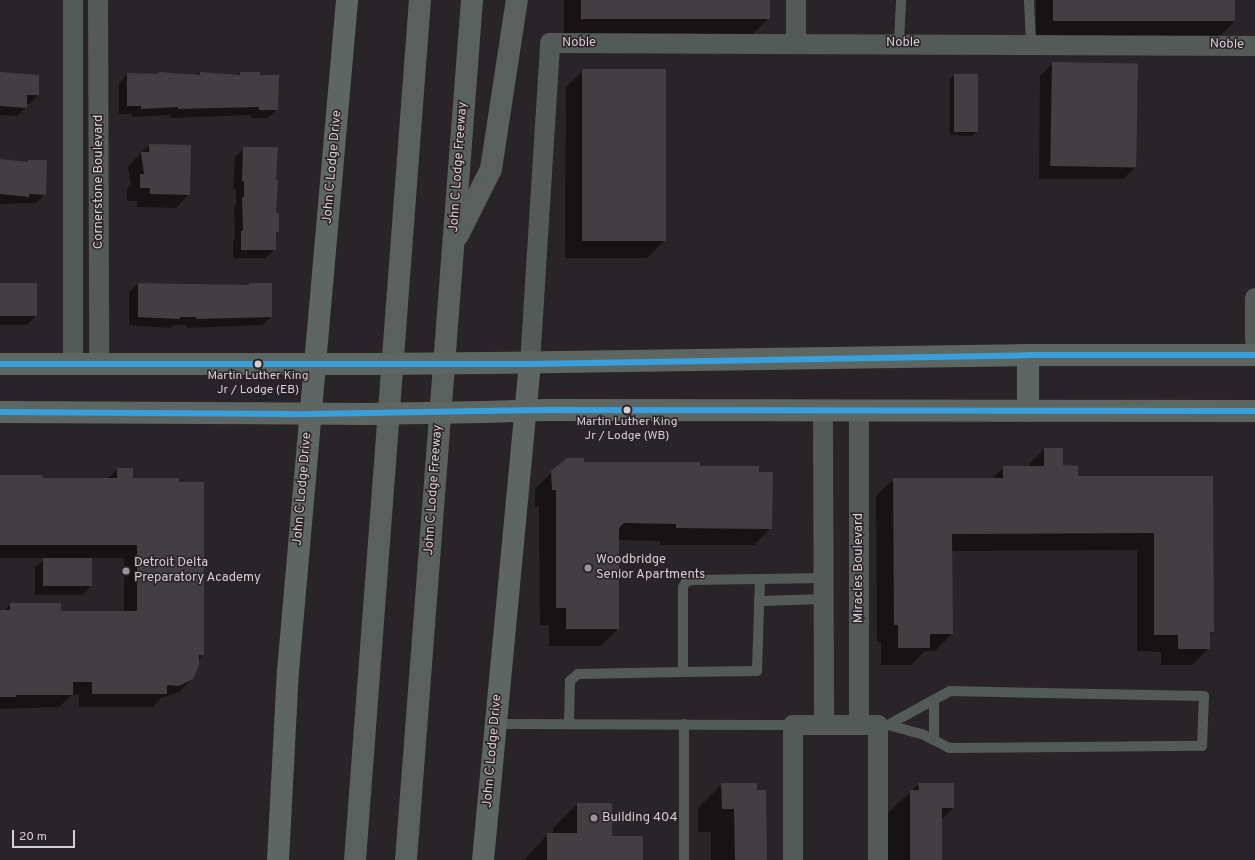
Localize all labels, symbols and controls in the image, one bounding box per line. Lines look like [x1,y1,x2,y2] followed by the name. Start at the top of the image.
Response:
[562,35,596,51] street label: Noble
[886,35,920,51] street label: Noble
[1210,37,1244,53] street label: Noble
[447,101,471,233] street label: John C Lodge Freeway
[320,110,346,224] street label: John C Lodge Drive
[91,115,107,249] street label: Cornerstone Boulevard
[253,359,263,369] marker: Martin Luther King Jr / Lodge (EB)
[208,370,308,398] place label: Martin Luther King Jr / Lodge (EB)
[622,405,632,415] marker: Martin Luther King Jr / Lodge (WB)
[577,416,677,444] place label: Martin Luther King Jr / Lodge (WB)
[422,424,446,556] street label: John C Lodge Freeway
[290,432,316,546] street label: John C Lodge Drive
[851,513,867,623] street label: Miracles Boulevard
[596,553,706,584] place label: Woodbridge Senior Apartments
[134,556,261,587] place label: Detroit Delta Preparatory Academy
[583,563,593,573] marker: Woodbridge Senior Apartments
[121,566,131,576] marker: Detroit Delta Preparatory Academy
[480,694,506,808] street label: John C Lodge Drive
[602,810,678,826] place label: Building 404
[589,813,599,823] marker: Building 404
[14,822,77,848] scale bar
[19,829,47,845] text: 20 m

